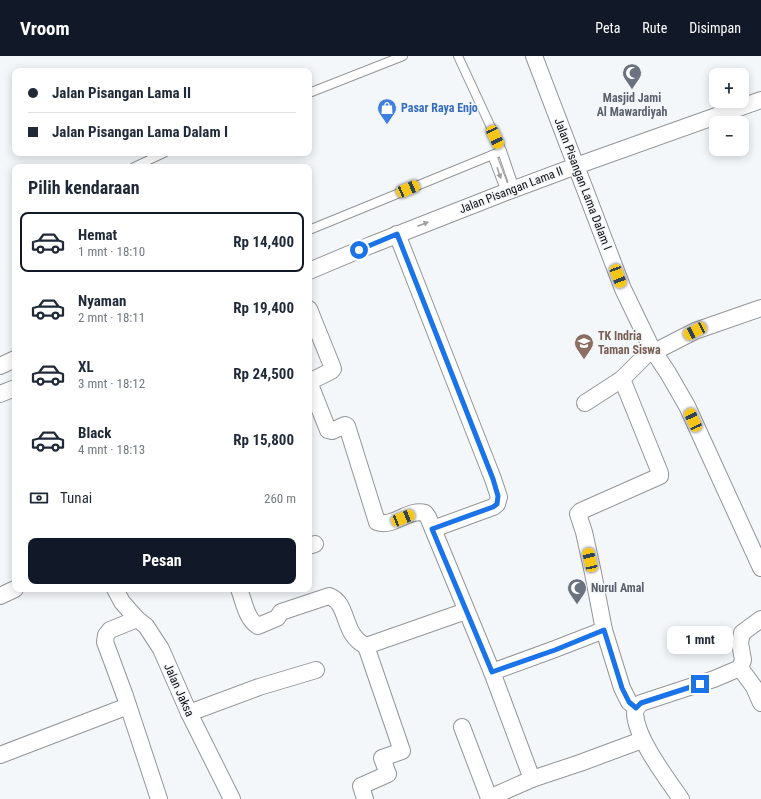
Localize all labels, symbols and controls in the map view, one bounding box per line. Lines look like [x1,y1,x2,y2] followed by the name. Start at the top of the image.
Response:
[20,17,70,40] text: Vroom
[595,20,620,36] text: Peta
[642,20,667,36] text: Rute
[689,20,741,36] text: Disimpan
[621,62,643,90] mosque icon: Masjid Jami Al Mawardiyah
[709,68,749,156] map controls
[709,68,749,108] button: +
[52,84,191,102] text: Jalan Pisangan Lama II
[597,91,667,119] place label: Masjid Jami Al Mawardiyah
[376,97,398,125] shop icon: Pasar Raya Enjo
[401,101,478,115] place label: Pasar Raya Enjo
[551,116,615,252] street label: Jalan Pisangan Lama Dalam I
[709,116,749,156] button: −
[52,123,228,141] text: Jalan Pisangan Lama Dalam I
[484,124,506,150] car
[457,164,565,216] street label: Jalan Pisangan Lama II
[497,168,503,180] one-way arrow
[28,177,140,198] text: Pilih kendaraan
[395,179,421,199] car
[417,221,429,227] one-way arrow
[30,224,66,260] icon: car
[78,226,117,244] text: Hemat
[233,233,294,251] text: Rp 14,400
[350,241,368,259] route start
[78,244,145,259] text: 1 mnt · 18:10
[608,263,628,289] car
[30,290,66,326] icon: car
[78,292,126,310] text: Nyaman
[233,299,294,317] text: Rp 19,400
[78,310,145,325] text: 2 mnt · 18:11
[682,320,708,342] car
[598,329,661,357] place label: TK Indria Taman Siswa
[573,332,595,360] school or university icon: TK Indria Taman Siswa
[30,356,66,392] icon: car
[78,358,94,376] text: XL
[233,365,294,383] text: Rp 24,500
[78,376,145,391] text: 3 mnt · 18:12
[682,407,704,433] car
[30,422,66,458] icon: car
[78,424,111,442] text: Black
[233,431,294,449] text: Rp 15,800
[78,442,145,457] text: 4 mnt · 18:13
[28,487,50,509] icon: cash
[60,489,92,507] text: Tunai
[264,491,296,506] text: 260 m
[390,508,416,528] car
[28,538,296,584] button: Pesan
[581,547,599,573] car
[566,577,588,605] mosque icon: Nurul Amal
[591,581,644,595] place label: Nurul Amal
[667,626,733,654] callout: 1 mnt
[685,632,715,647] text: 1 mnt
[161,661,197,719] street label: Jalan Jaksa
[691,675,709,693] route end

